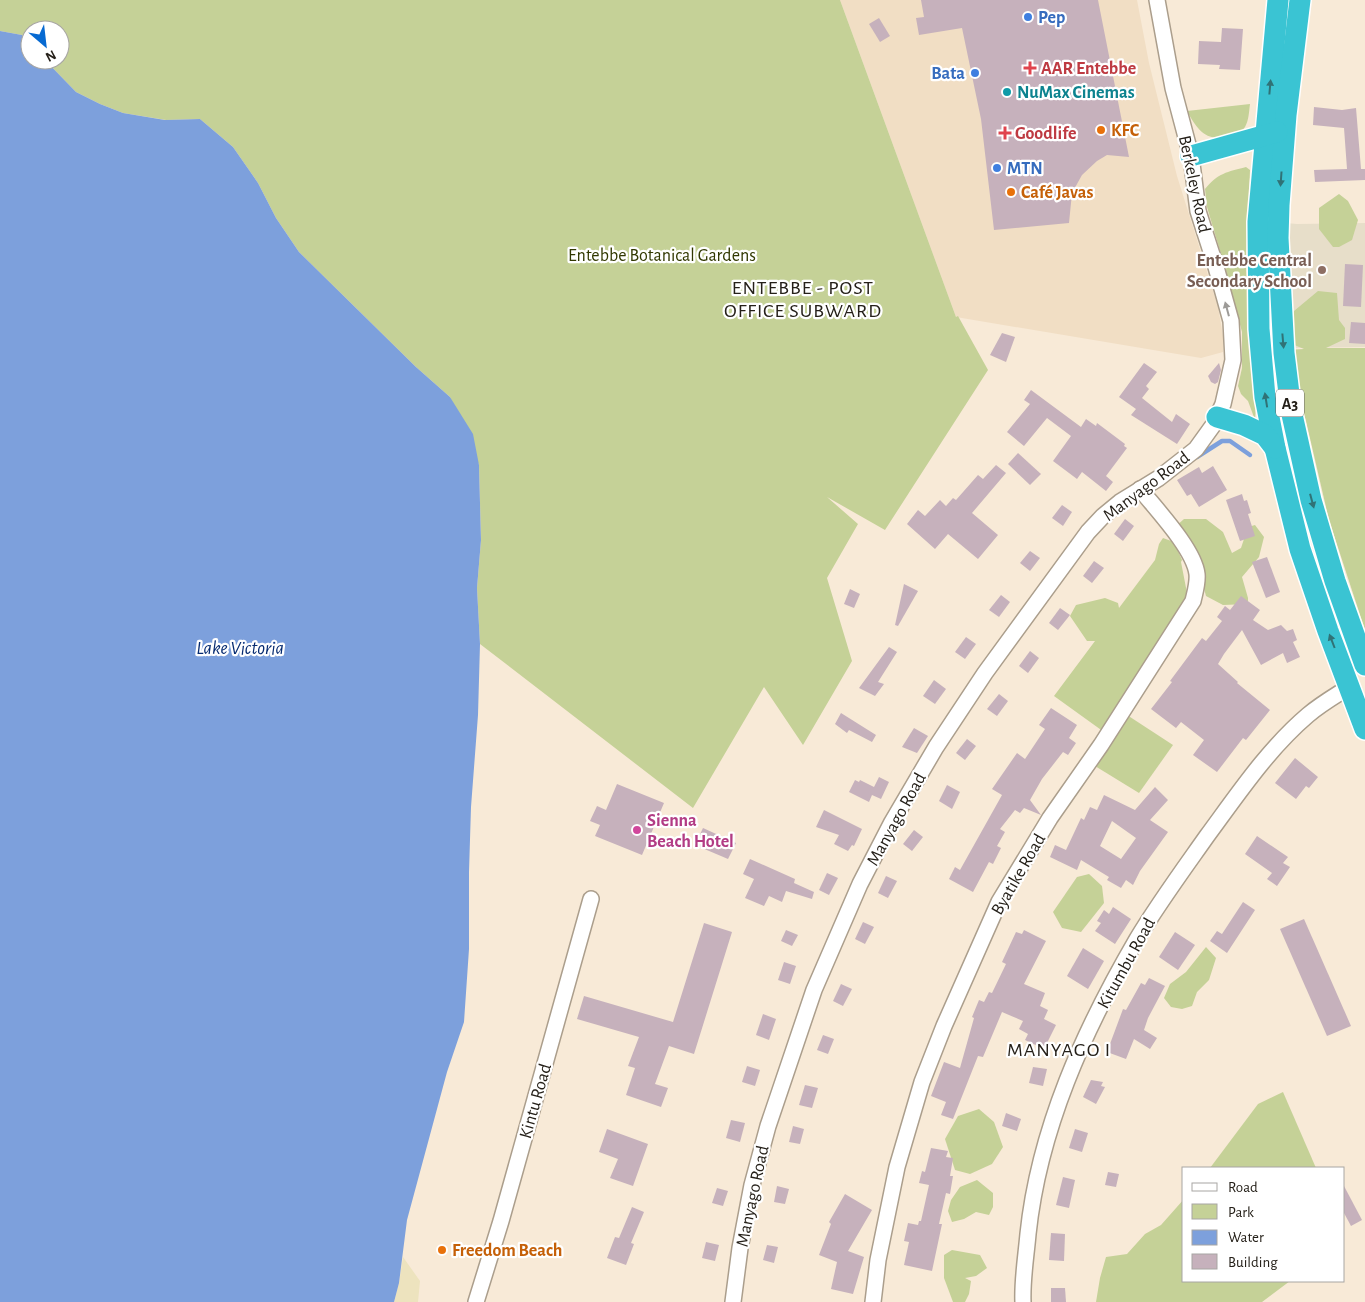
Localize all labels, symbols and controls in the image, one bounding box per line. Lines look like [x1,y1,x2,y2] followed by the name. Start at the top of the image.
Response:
[1038,9,1065,27] place label: Pep
[1022,11,1034,23] marker: Pep
[20,20,70,70] north arrow
[43,47,58,64] text: N
[1041,60,1136,78] place label: AAR Entebbe
[1023,61,1037,75] marker: AAR Entebbe
[931,65,965,83] place label: Bata
[969,67,981,79] marker: Bata
[1266,79,1274,95] one-way arrow
[1017,84,1135,102] place label: NuMax Cinemas
[1001,86,1013,98] marker: NuMax Cinemas
[1111,122,1140,140] place label: KFC
[1095,124,1107,136] marker: KFC
[1015,125,1076,143] place label: Goodlife
[999,127,1011,139] marker: Goodlife
[1175,134,1213,235] street label: Berkeley Road
[1007,160,1043,178] place label: MTN
[991,162,1003,174] marker: MTN
[1277,171,1285,187] one-way arrow
[1021,184,1093,202] place label: Café Javas
[1005,186,1017,198] marker: Café Javas
[568,247,756,265] park label: Entebbe Botanical Gardens
[1187,252,1312,291] place label: Entebbe Central Secondary School
[1316,264,1328,276] marker: Entebbe Central Secondary School
[724,278,882,321] district label: ENTEBBE - POST OFFICE SUBWARD
[1223,302,1231,317] one-way arrow
[1279,333,1287,349] one-way arrow
[1276,389,1304,416] road number: A3
[1261,392,1269,408] one-way arrow
[1100,449,1193,525] street label: Manyago Road
[1308,493,1316,508] one-way arrow
[1327,634,1335,648] one-way arrow
[196,639,284,658] water label: Lake Victoria
[864,770,930,869] street label: Manyago Road
[647,812,734,851] place label: Sienna Beach Hotel
[631,824,643,836] marker: Sienna Beach Hotel
[988,831,1049,918] street label: Byatike Road
[1095,915,1159,1012] street label: Kitumbu Road
[1007,1040,1111,1060] district label: MANYAGO I
[517,1062,555,1141] street label: Kintu Road
[733,1144,773,1249] street label: Manyago Road
[1182,1167,1345,1282] legend
[1228,1180,1258,1195] text: Road
[1228,1205,1254,1220] text: Park
[1228,1230,1264,1245] text: Water
[452,1242,562,1260] place label: Freedom Beach
[436,1244,448,1256] marker: Freedom Beach
[1228,1255,1278,1270] text: Building

